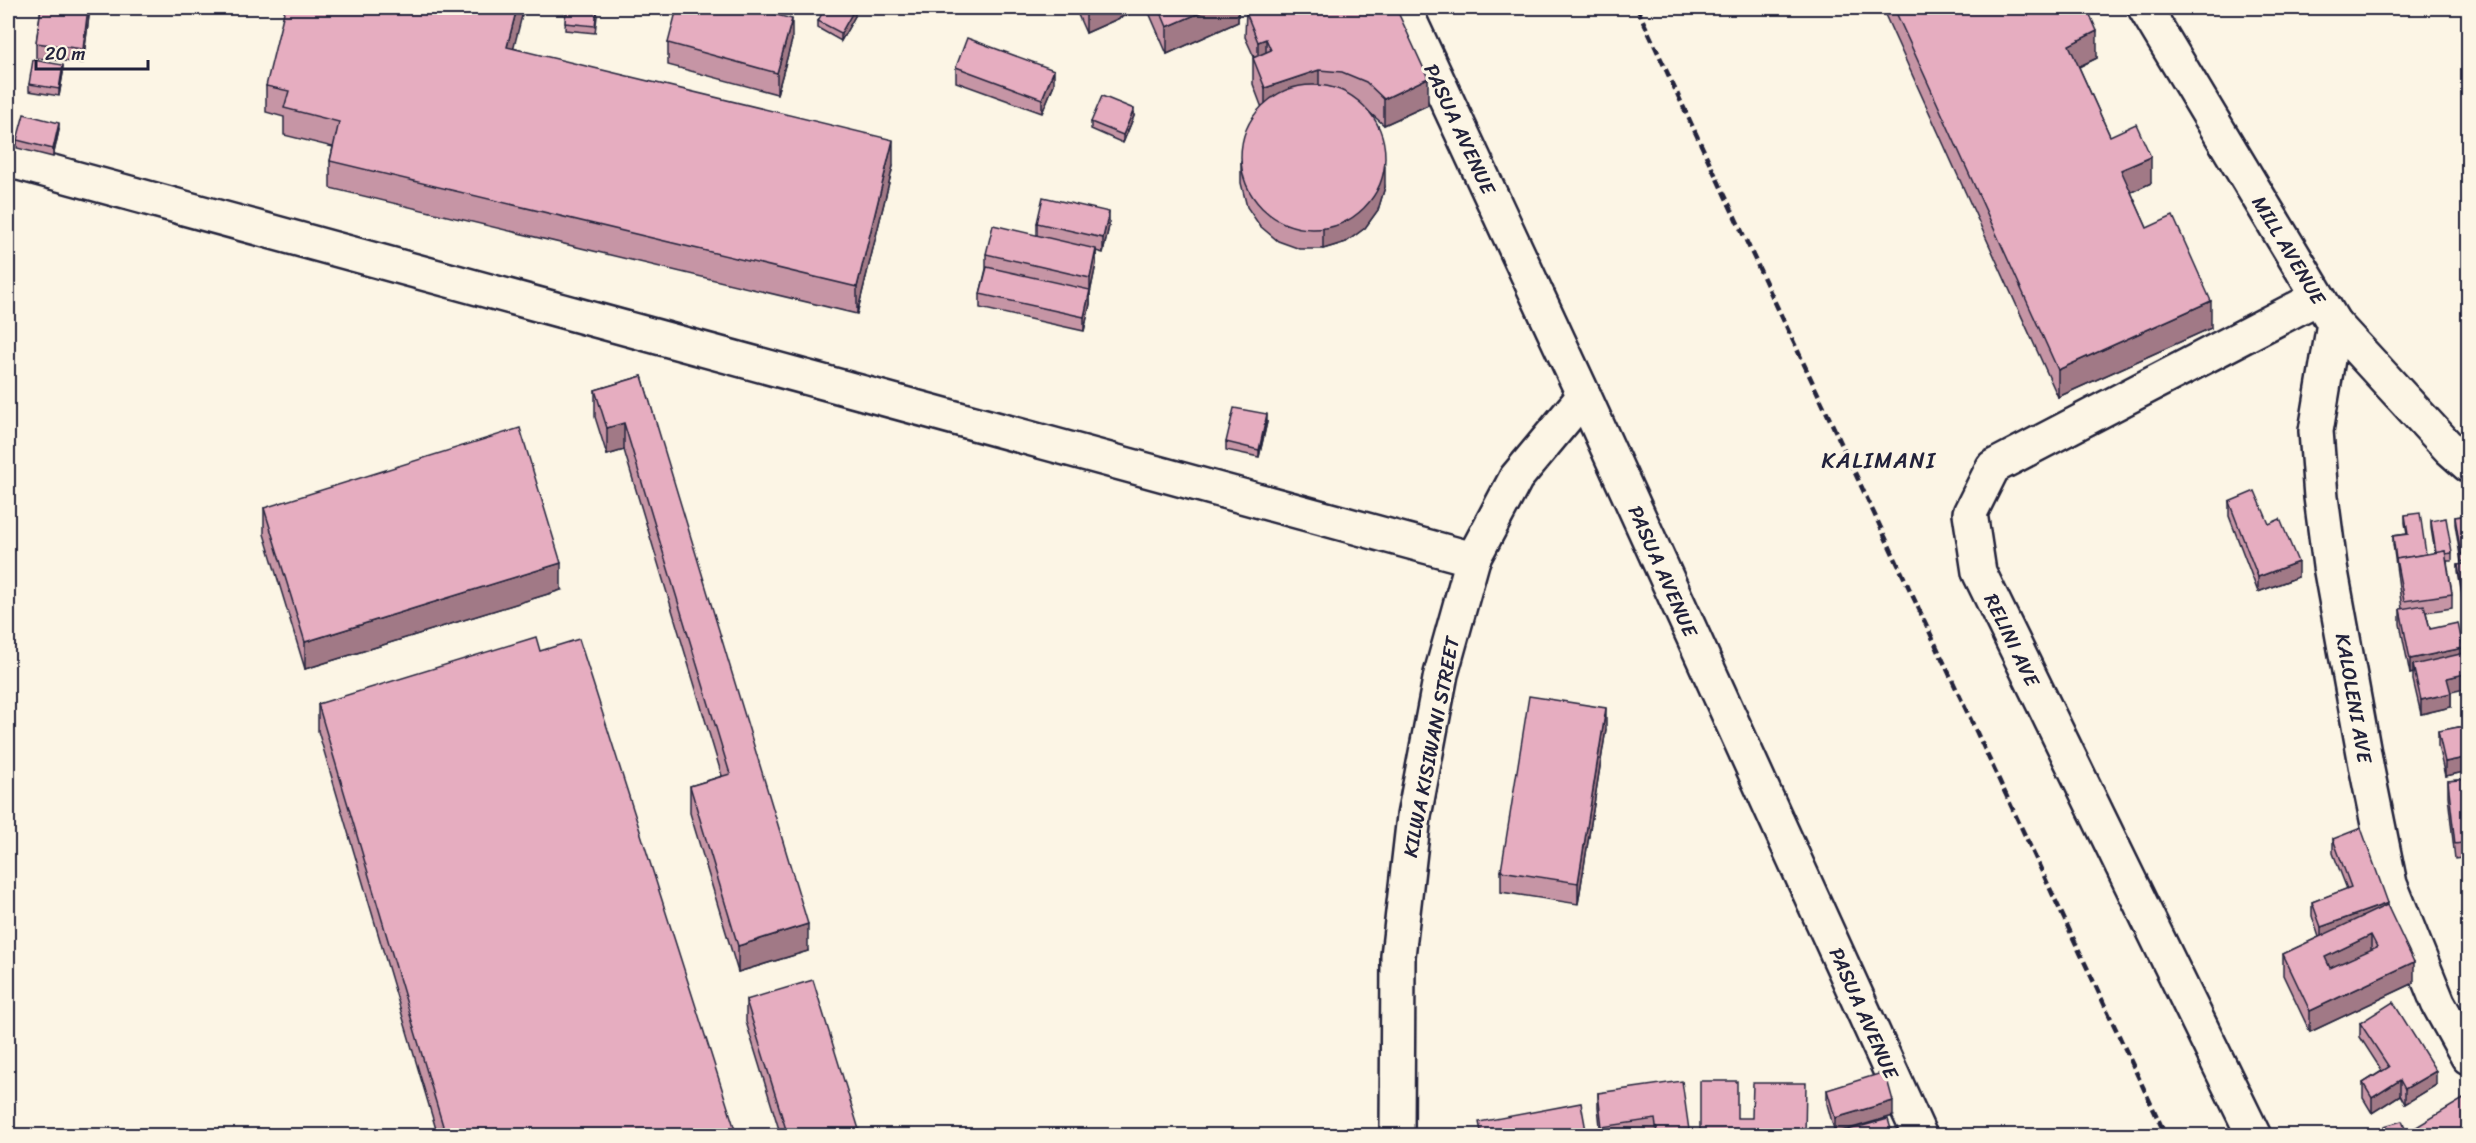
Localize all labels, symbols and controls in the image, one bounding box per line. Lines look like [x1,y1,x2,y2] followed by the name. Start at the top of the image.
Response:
[36,33,148,71] scale bar
[45,38,85,70] text: 20 m
[1414,58,1506,202] street label: PASUA AVENUE
[2242,189,2336,313] street label: MILL AVENUE
[1821,441,1937,480] district label: KALIMANI
[1618,500,1708,644] street label: PASUA AVENUE
[1974,588,2050,695] street label: RELINI AVE
[2325,631,2382,767] street label: KALOLENI AVE
[1393,632,1470,860] street label: KILWA KISIWANI STREET
[1819,942,1909,1086] street label: PASUA AVENUE

